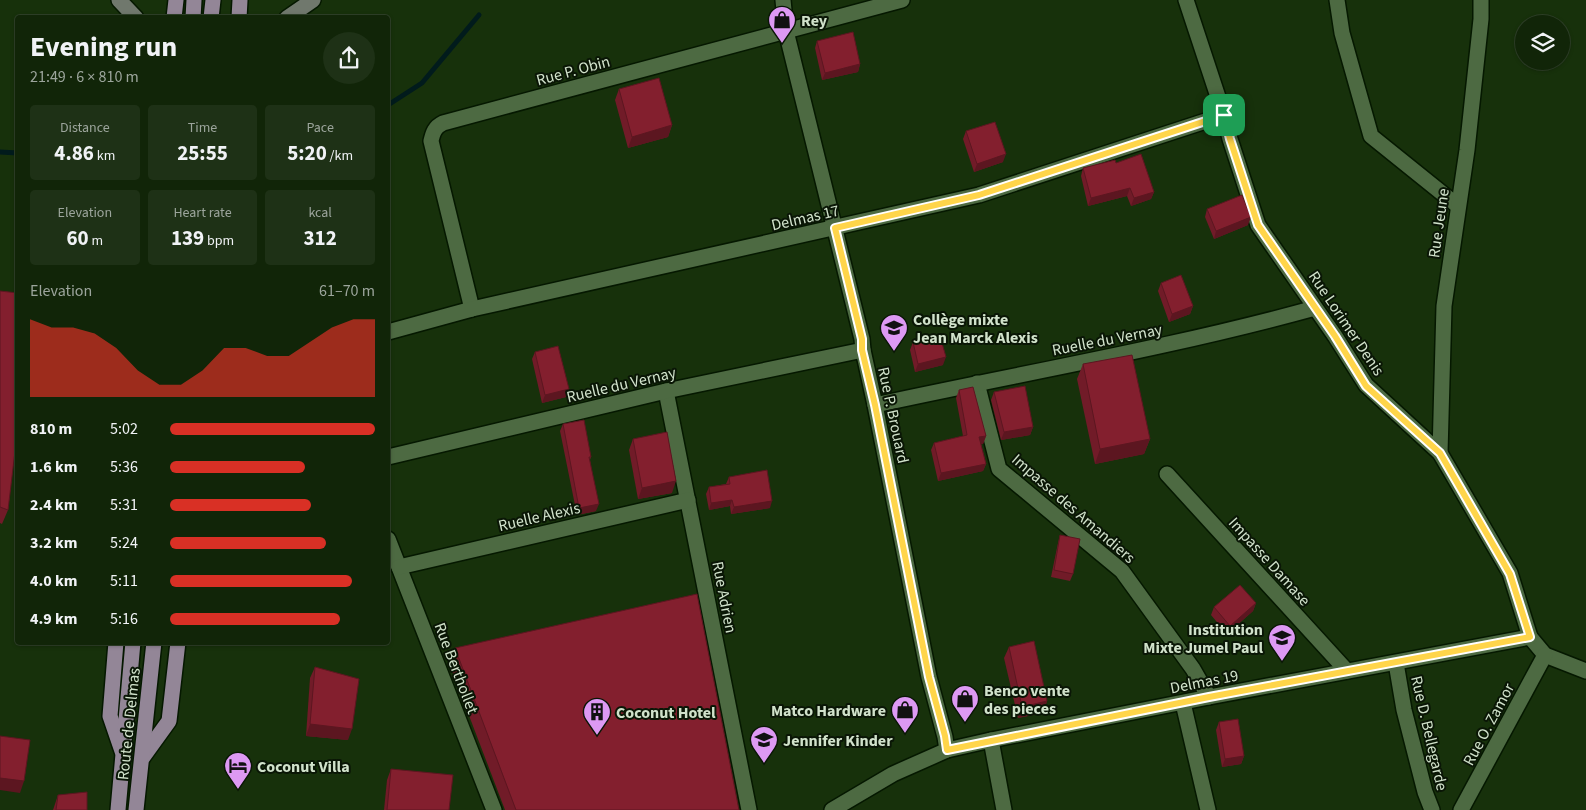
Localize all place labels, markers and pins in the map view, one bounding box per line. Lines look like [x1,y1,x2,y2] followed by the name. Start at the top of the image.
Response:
[767,5,797,44] shop icon: Rey
[801,10,828,32] place label: Rey
[1203,94,1245,136] pin
[913,309,1038,349] place label: Collège mixte Jean Marck Alexis
[879,313,909,352] school or university icon: Collège mixte Jean Marck Alexis
[1143,619,1263,659] place label: Institution Mixte Jumel Paul
[1267,623,1297,662] school or university icon: Institution Mixte Jumel Paul
[984,680,1070,720] place label: Benco vente des pieces
[950,684,980,723] shop icon: Benco vente des pieces
[890,695,920,734] shop icon: Matco Hardware
[582,697,612,736] building icon: Coconut Hotel
[771,700,886,722] place label: Matco Hardware
[616,702,716,724] place label: Coconut Hotel
[749,725,779,764] school or university icon: Jennifer Kinder
[783,730,893,752] place label: Jennifer Kinder
[223,751,253,790] hotel icon: Coconut Villa
[257,756,350,778] place label: Coconut Villa

